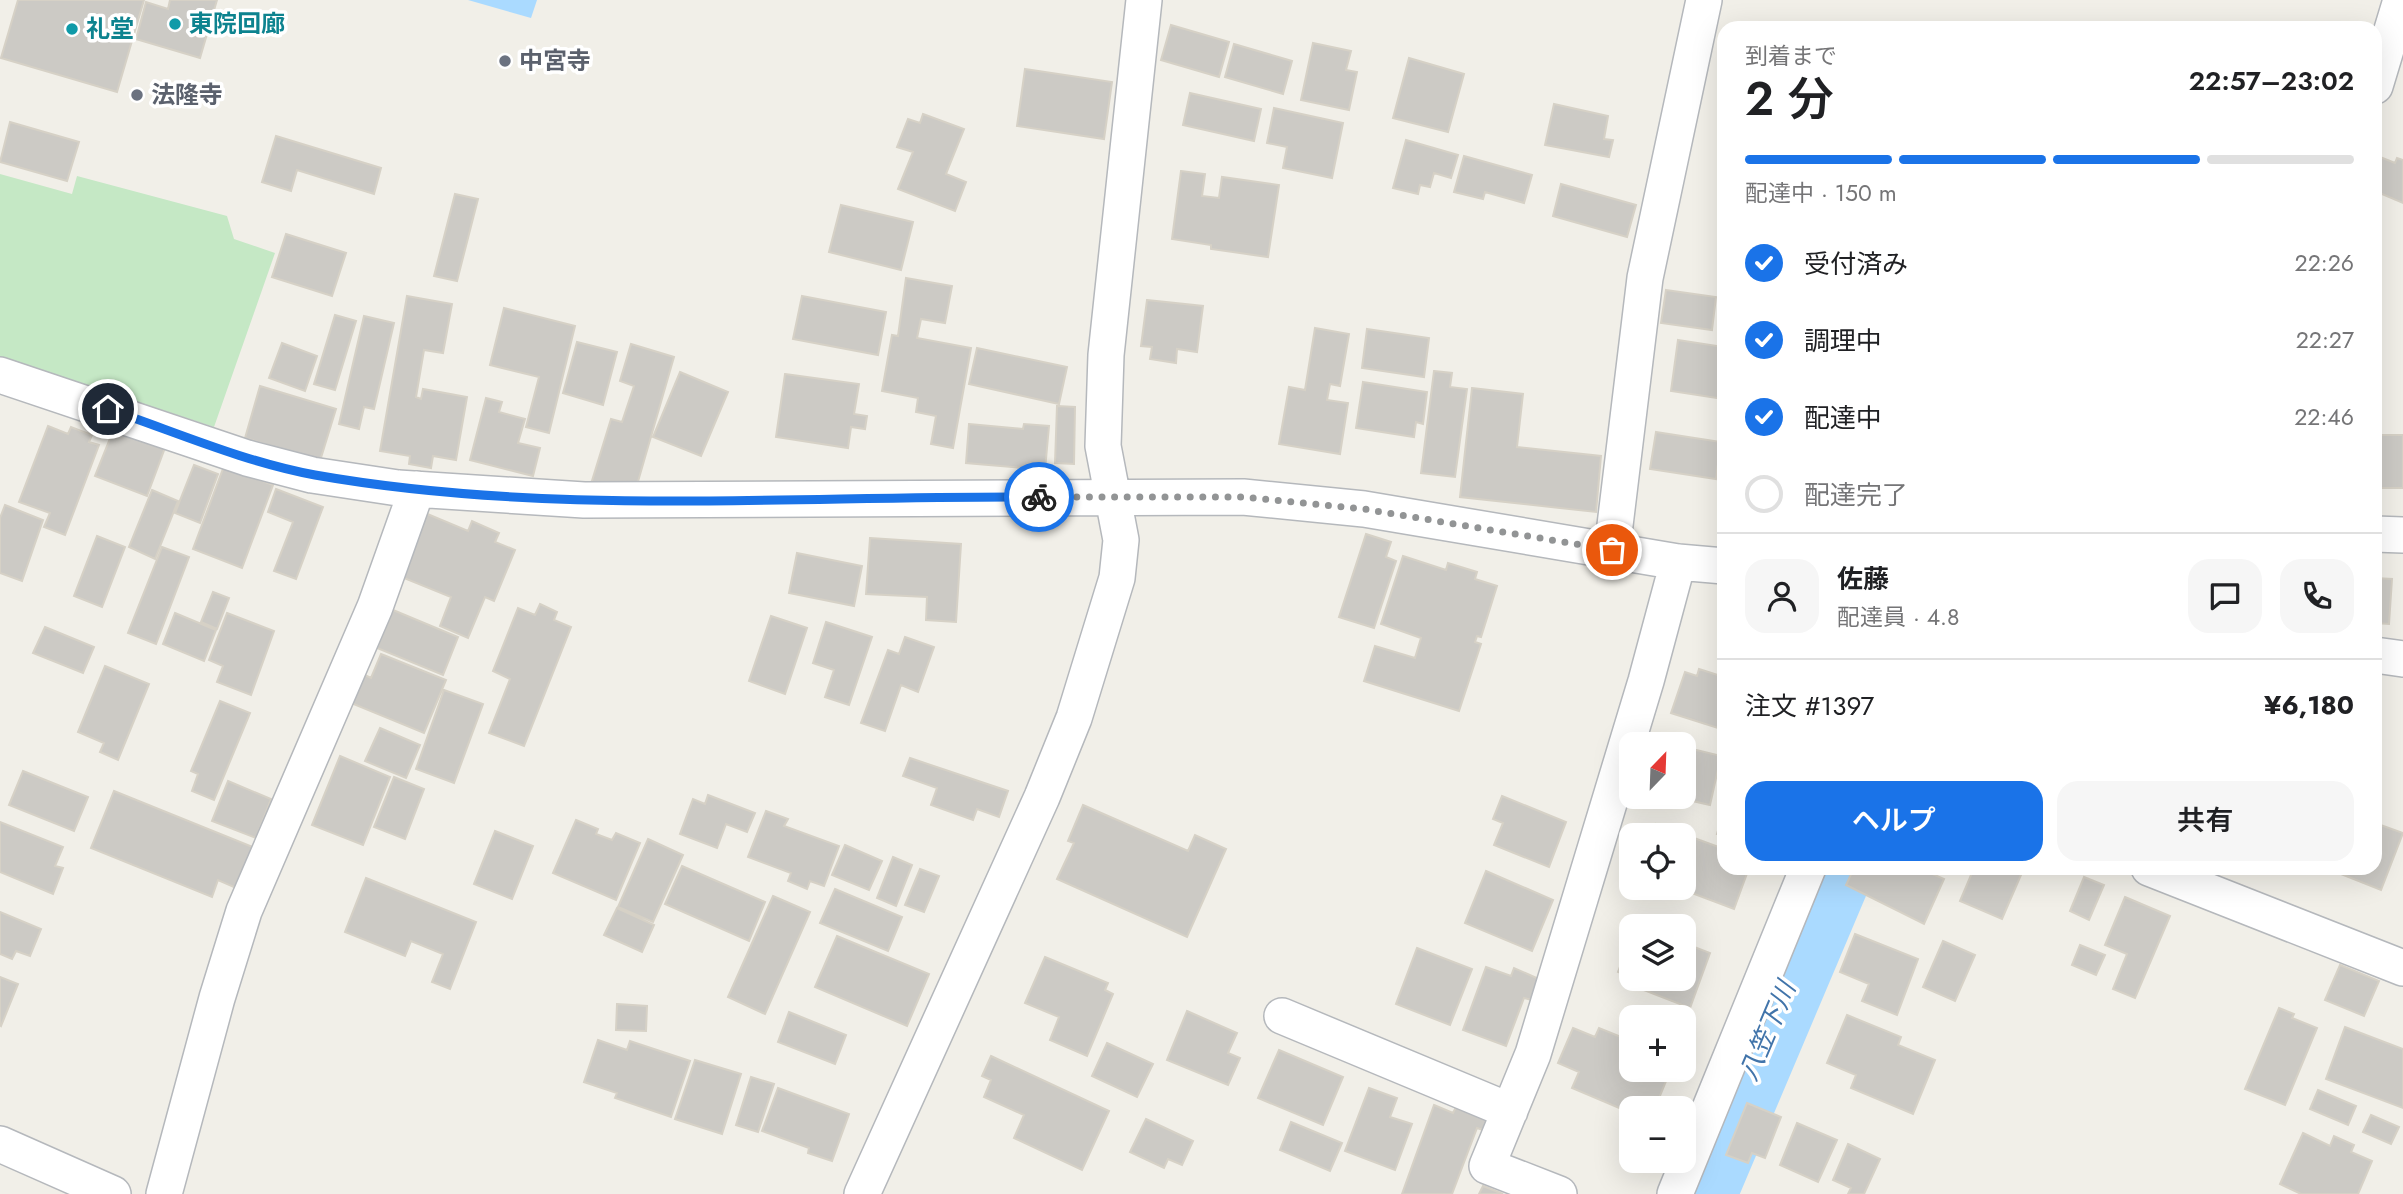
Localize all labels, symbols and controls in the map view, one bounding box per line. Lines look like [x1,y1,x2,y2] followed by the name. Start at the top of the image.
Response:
[189,6,285,41] place label: 東院回廊
[86,11,134,46] place label: 礼堂
[167,16,183,32] marker: 東院回廊
[64,21,80,37] marker: 礼堂
[1745,39,1837,73] text: 到着まで
[519,43,591,78] place label: 中宮寺
[497,53,513,69] marker: 中宮寺
[2189,62,2354,100] text: 22:57–23:02
[1745,66,1834,132] text: 2 分
[151,77,223,112] place label: 法隆寺
[129,87,145,103] marker: 法隆寺
[1745,176,1897,210] text: 配達中 · 150 m
[1745,244,1783,282] icon: check
[1804,245,1908,283] text: 受付済み
[2295,246,2354,280] text: 22:26
[1745,321,1783,359] icon: check
[1804,322,1882,360] text: 調理中
[2296,323,2354,357] text: 22:27
[78,379,138,439] pin
[89,390,127,428] icon: home
[1745,398,1783,436] icon: check
[1804,399,1882,437] text: 配達中
[2294,400,2354,434] text: 22:46
[1004,462,1074,532] courier
[1804,476,1908,514] text: 配達完了
[1020,478,1058,516] icon: bike
[1582,520,1642,580] pin
[1593,531,1631,569] icon: bag
[1745,559,1819,633] button: person
[2188,559,2262,633] button: chat
[2280,559,2354,633] button: phone
[1837,560,1889,598] text: 佐藤
[1837,600,1960,634] text: 配達員 · 4.8
[2264,686,2354,724] text: ¥6,180
[1745,687,1874,725] text: 注文 #1397
[1619,732,1696,808] north arrow
[1619,732,1696,1173] map controls
[1745,781,2043,861] button: ヘルプ
[2057,781,2354,861] button: 共有
[1619,823,1696,900] button: locate
[1619,914,1696,991] button: layers
[1729,973,1806,1086] water label: 八笠下川
[1619,1005,1696,1082] button: +
[1619,1096,1696,1173] button: −

